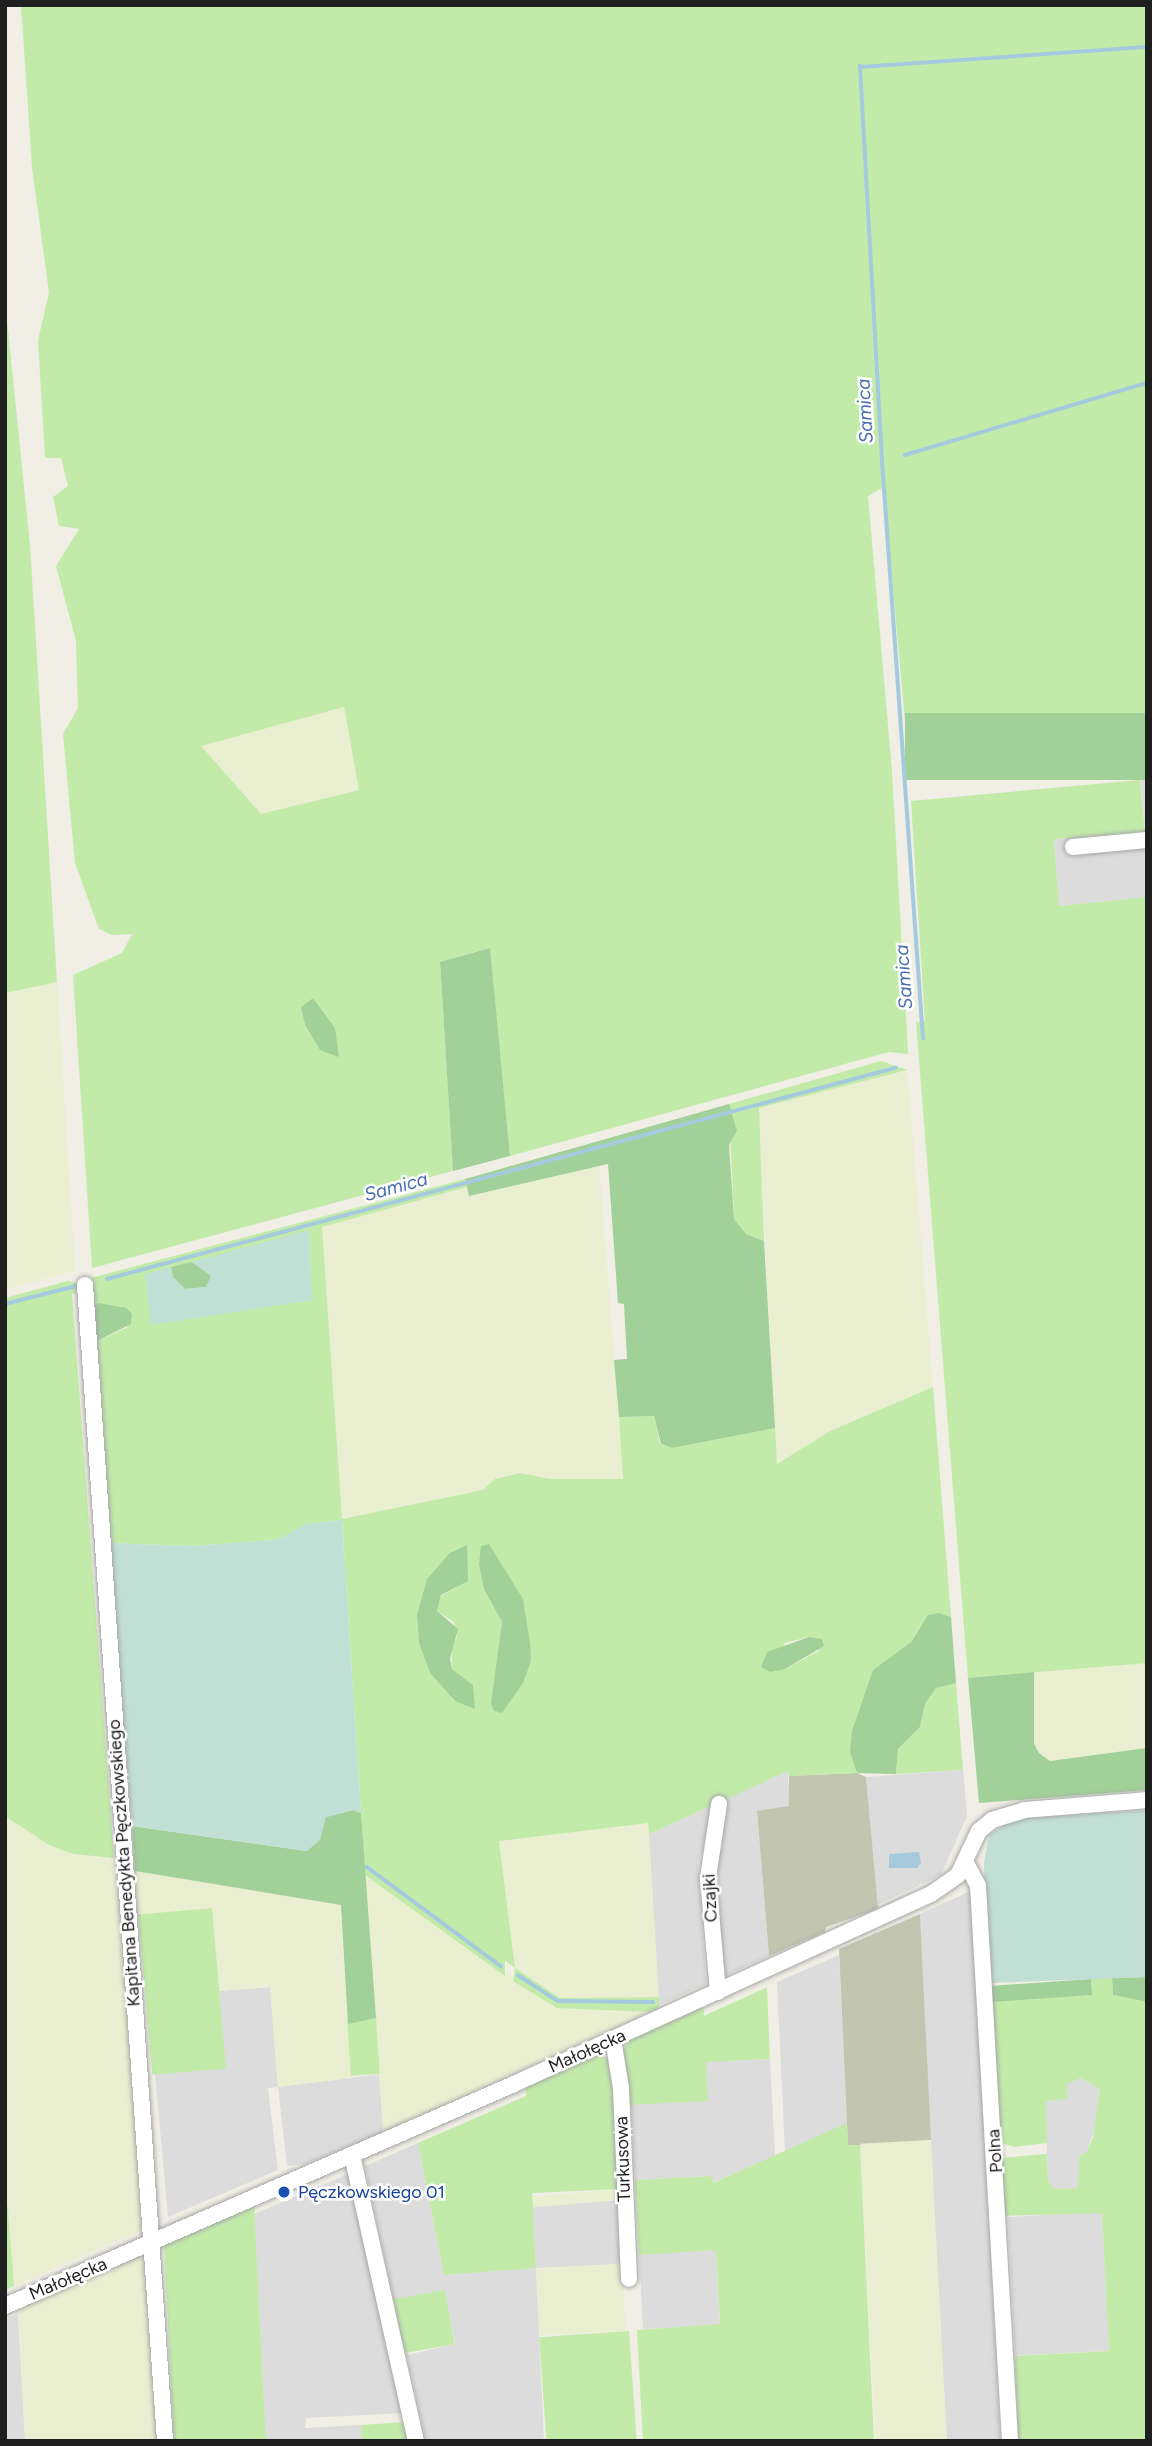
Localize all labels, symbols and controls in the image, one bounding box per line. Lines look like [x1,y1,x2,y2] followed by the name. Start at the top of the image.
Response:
[852,378,878,444] water label: Samica
[890,944,918,1010] water label: Samica
[362,1168,430,1206] water label: Samica
[103,1719,145,2007] street label: Kapitana Benedykta Pęczkowskiego
[698,1873,722,1923] street label: Czajki
[545,2024,629,2078] street label: Małołęcka
[611,2116,635,2202] street label: Turkusowa
[983,2128,1007,2174] street label: Polna
[298,2181,445,2203] place label: Pęczkowskiego 01
[276,2184,292,2200] marker: Pęczkowskiego 01
[26,2253,110,2305] street label: Małołęcka

